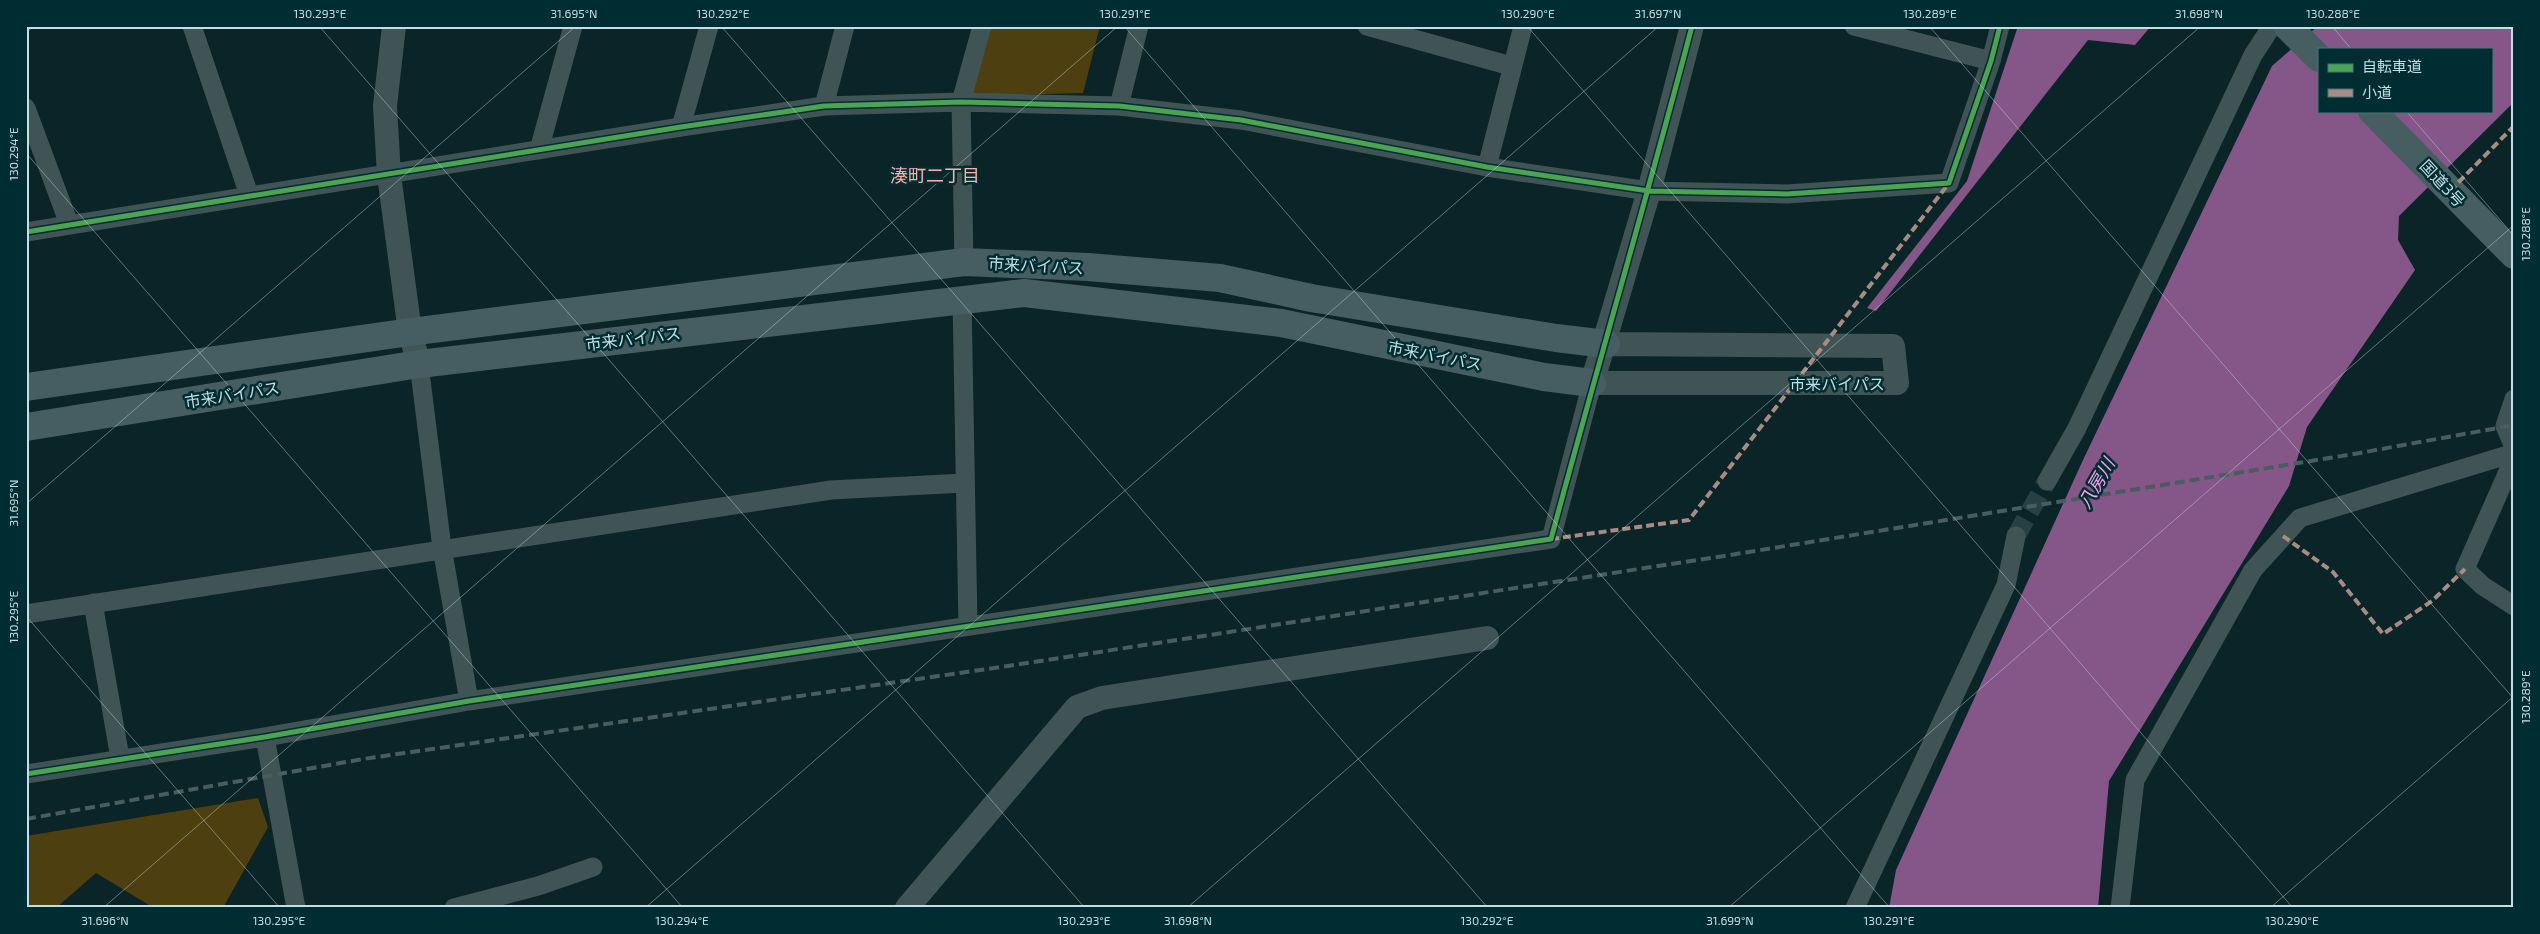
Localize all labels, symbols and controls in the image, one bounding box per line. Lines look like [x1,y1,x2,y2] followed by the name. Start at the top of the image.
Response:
[294,6,347,20] text: 130.293°E
[550,6,598,20] text: 31.695°N
[697,6,750,20] text: 130.292°E
[1100,6,1151,20] text: 130.291°E
[1501,6,1555,20] text: 130.290°E
[1635,6,1681,20] text: 31.697°N
[1903,6,1957,20] text: 130.289°E
[2175,6,2223,20] text: 31.698°N
[2306,6,2360,20] text: 130.288°E
[2318,48,2492,112] legend
[2362,57,2422,75] text: 自転車道
[2362,83,2392,101] text: 小道
[6,127,20,181] text: 130.294°E
[2417,156,2469,210] street label: 国道3号
[890,164,980,186] district label: 湊町二丁目
[2518,207,2532,261] text: 130.288°E
[988,253,1084,277] street label: 市来バイパス
[584,323,682,353] street label: 市来バイパス
[1386,337,1484,373] street label: 市来バイパス
[1789,374,1885,393] street label: 市来バイパス
[183,377,281,411] street label: 市来バイパス
[2073,452,2120,512] water label: 八房川
[6,479,20,527] text: 31.695°N
[6,590,20,643] text: 130.295°E
[2518,670,2532,724] text: 130.289°E
[81,913,129,927] text: 31.696°N
[253,913,306,927] text: 130.295°E
[655,913,709,927] text: 130.294°E
[1058,913,1111,927] text: 130.293°E
[1164,913,1212,927] text: 31.698°N
[1461,913,1514,927] text: 130.292°E
[1706,913,1754,927] text: 31.699°N
[1864,913,1915,927] text: 130.291°E
[2265,913,2319,927] text: 130.290°E

